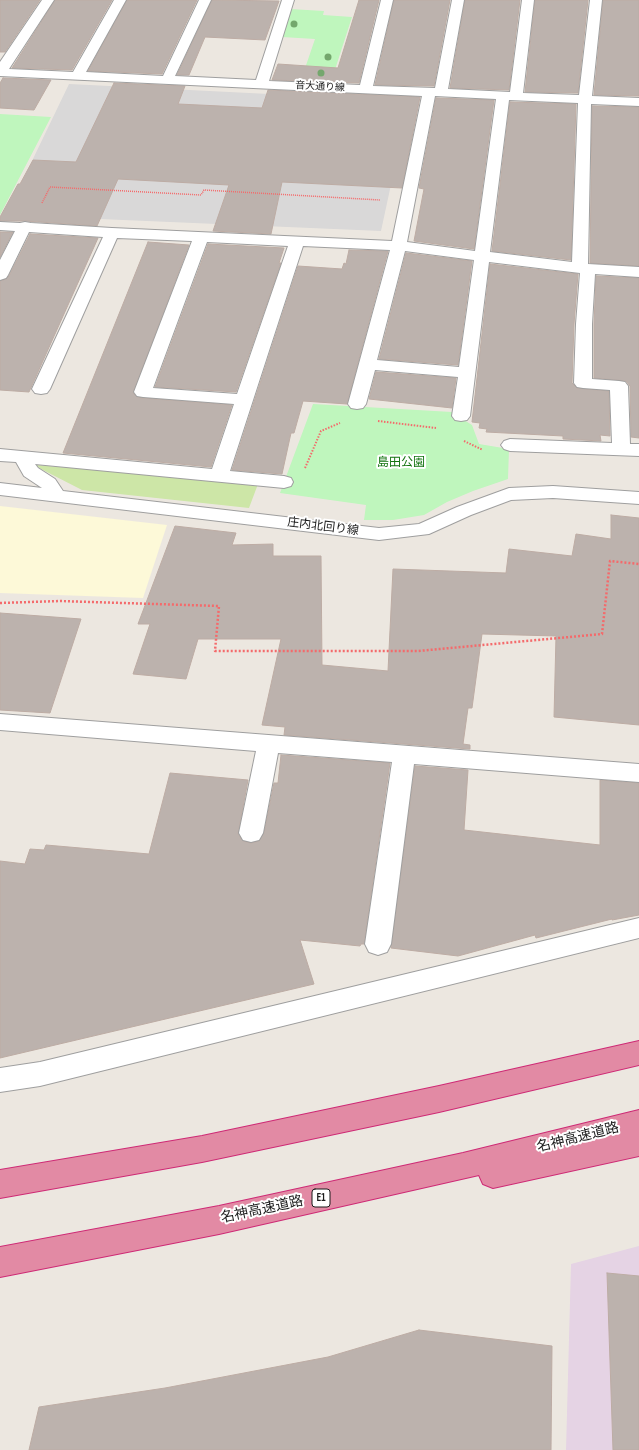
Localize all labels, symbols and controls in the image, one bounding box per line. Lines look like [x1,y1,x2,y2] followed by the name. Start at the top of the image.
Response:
[295,80,345,94] street label: 音大通り線
[377,456,425,470] park label: 島田公園
[286,515,360,539] street label: 庄内北回り線
[535,1120,621,1156] street label: 名神高速道路
[312,1189,330,1207] road number: E1
[219,1193,305,1227] street label: 名神高速道路

